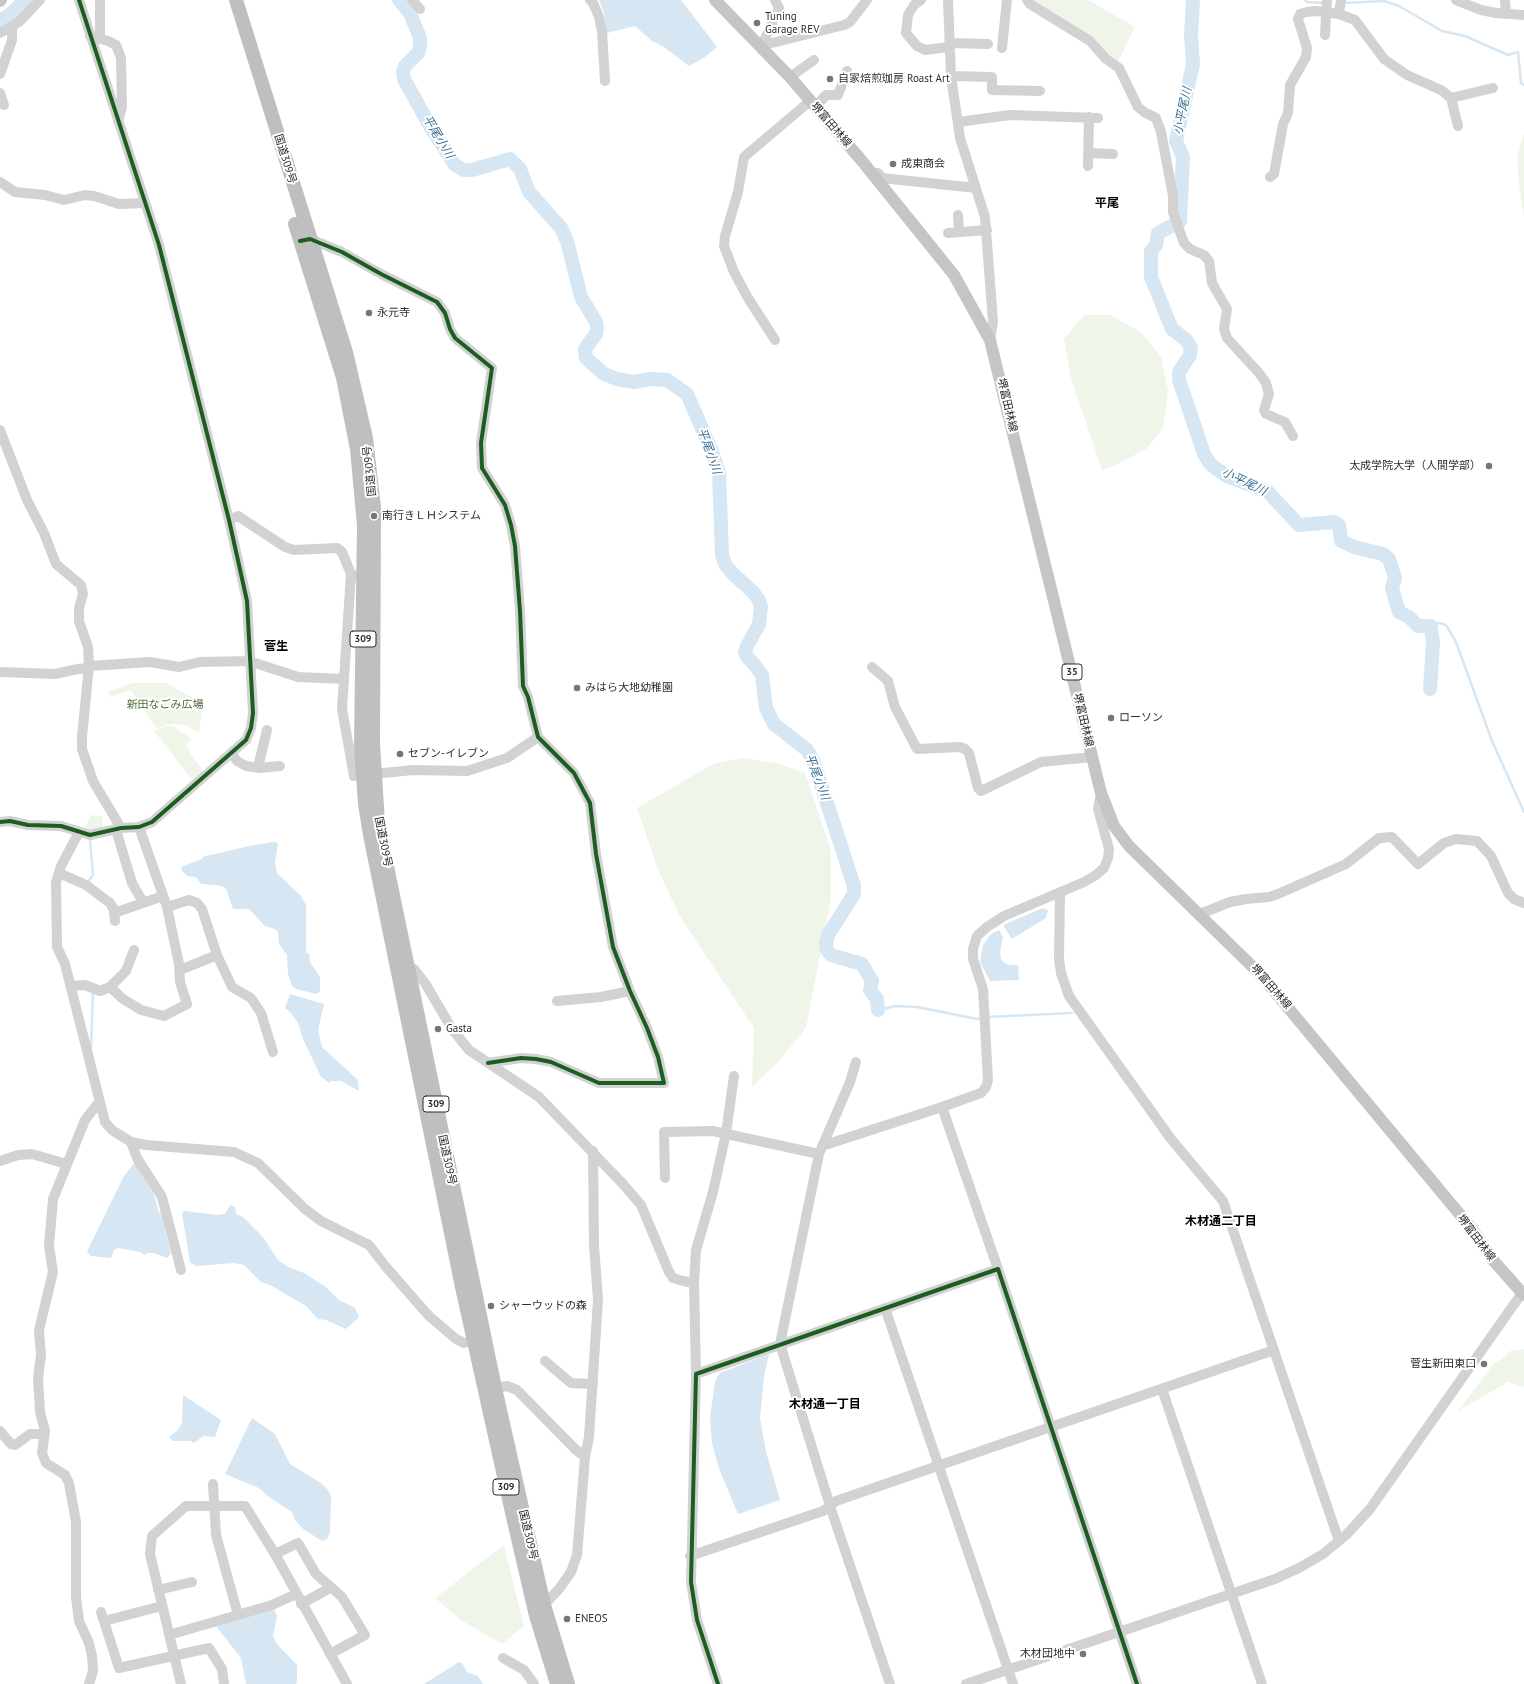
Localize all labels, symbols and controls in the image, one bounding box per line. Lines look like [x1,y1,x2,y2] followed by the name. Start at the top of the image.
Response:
[765,10,820,36] place label: Tuning Garage REV
[752,18,762,28] marker: Tuning Garage REV
[838,72,950,86] place label: 自家焙煎珈房 Roast Art
[825,74,835,84] marker: 自家焙煎珈房 Roast Art
[1171,86,1195,136] water label: 小平尾川
[808,100,854,150] street label: 堺富田林線
[419,113,457,161] water label: 平尾小川
[271,133,299,185] street label: 国道309号
[901,157,945,171] place label: 成東商会
[888,159,898,169] marker: 成東商会
[1095,197,1119,211] district label: 平尾
[377,306,410,320] place label: 永元寺
[364,308,374,318] marker: 永元寺
[994,377,1020,433] street label: 堺富田林線
[694,426,724,476] water label: 平尾小川
[361,445,379,497] street label: 国道309号
[1349,459,1481,473] place label: 太成学院大学（人間学部）
[1484,461,1494,471] marker: 太成学院大学（人間学部）
[1219,465,1269,499] water label: 小平尾川
[382,509,481,523] place label: 南行きＬＨシステム
[369,511,379,521] marker: 南行きＬＨシステム
[350,631,376,647] road number: 309
[264,640,288,654] district label: 菅生
[1062,664,1082,680] road number: 35
[585,681,673,695] place label: みはら大地幼稚園
[572,683,582,693] marker: みはら大地幼稚園
[1070,692,1096,748] street label: 堺富田林線
[127,698,203,712] park label: 新田なごみ広場
[1119,711,1163,725] place label: ローソン
[1106,713,1116,723] marker: ローソン
[408,747,489,761] place label: セブン-イレブン
[395,749,405,759] marker: セブン-イレブン
[802,752,832,802] water label: 平尾小川
[372,816,394,868] street label: 国道309号
[1248,962,1294,1012] street label: 堺富田林線
[446,1022,472,1036] place label: Gasta
[433,1024,443,1034] marker: Gasta
[423,1096,449,1112] road number: 309
[435,1134,459,1186] street label: 国道309号
[1454,1212,1498,1264] street label: 堺富田林線
[1185,1215,1257,1229] district label: 木材通二丁目
[499,1299,587,1313] place label: シャーウッドの森
[486,1301,496,1311] marker: シャーウッドの森
[1410,1357,1476,1371] place label: 菅生新田東口
[1479,1359,1489,1369] marker: 菅生新田東口
[789,1398,861,1412] district label: 木材通一丁目
[493,1479,519,1495] road number: 309
[516,1509,540,1561] street label: 国道309号
[575,1612,608,1626] place label: ENEOS
[562,1614,572,1624] marker: ENEOS
[1020,1647,1075,1661] place label: 木材団地中
[1078,1649,1088,1659] marker: 木材団地中

